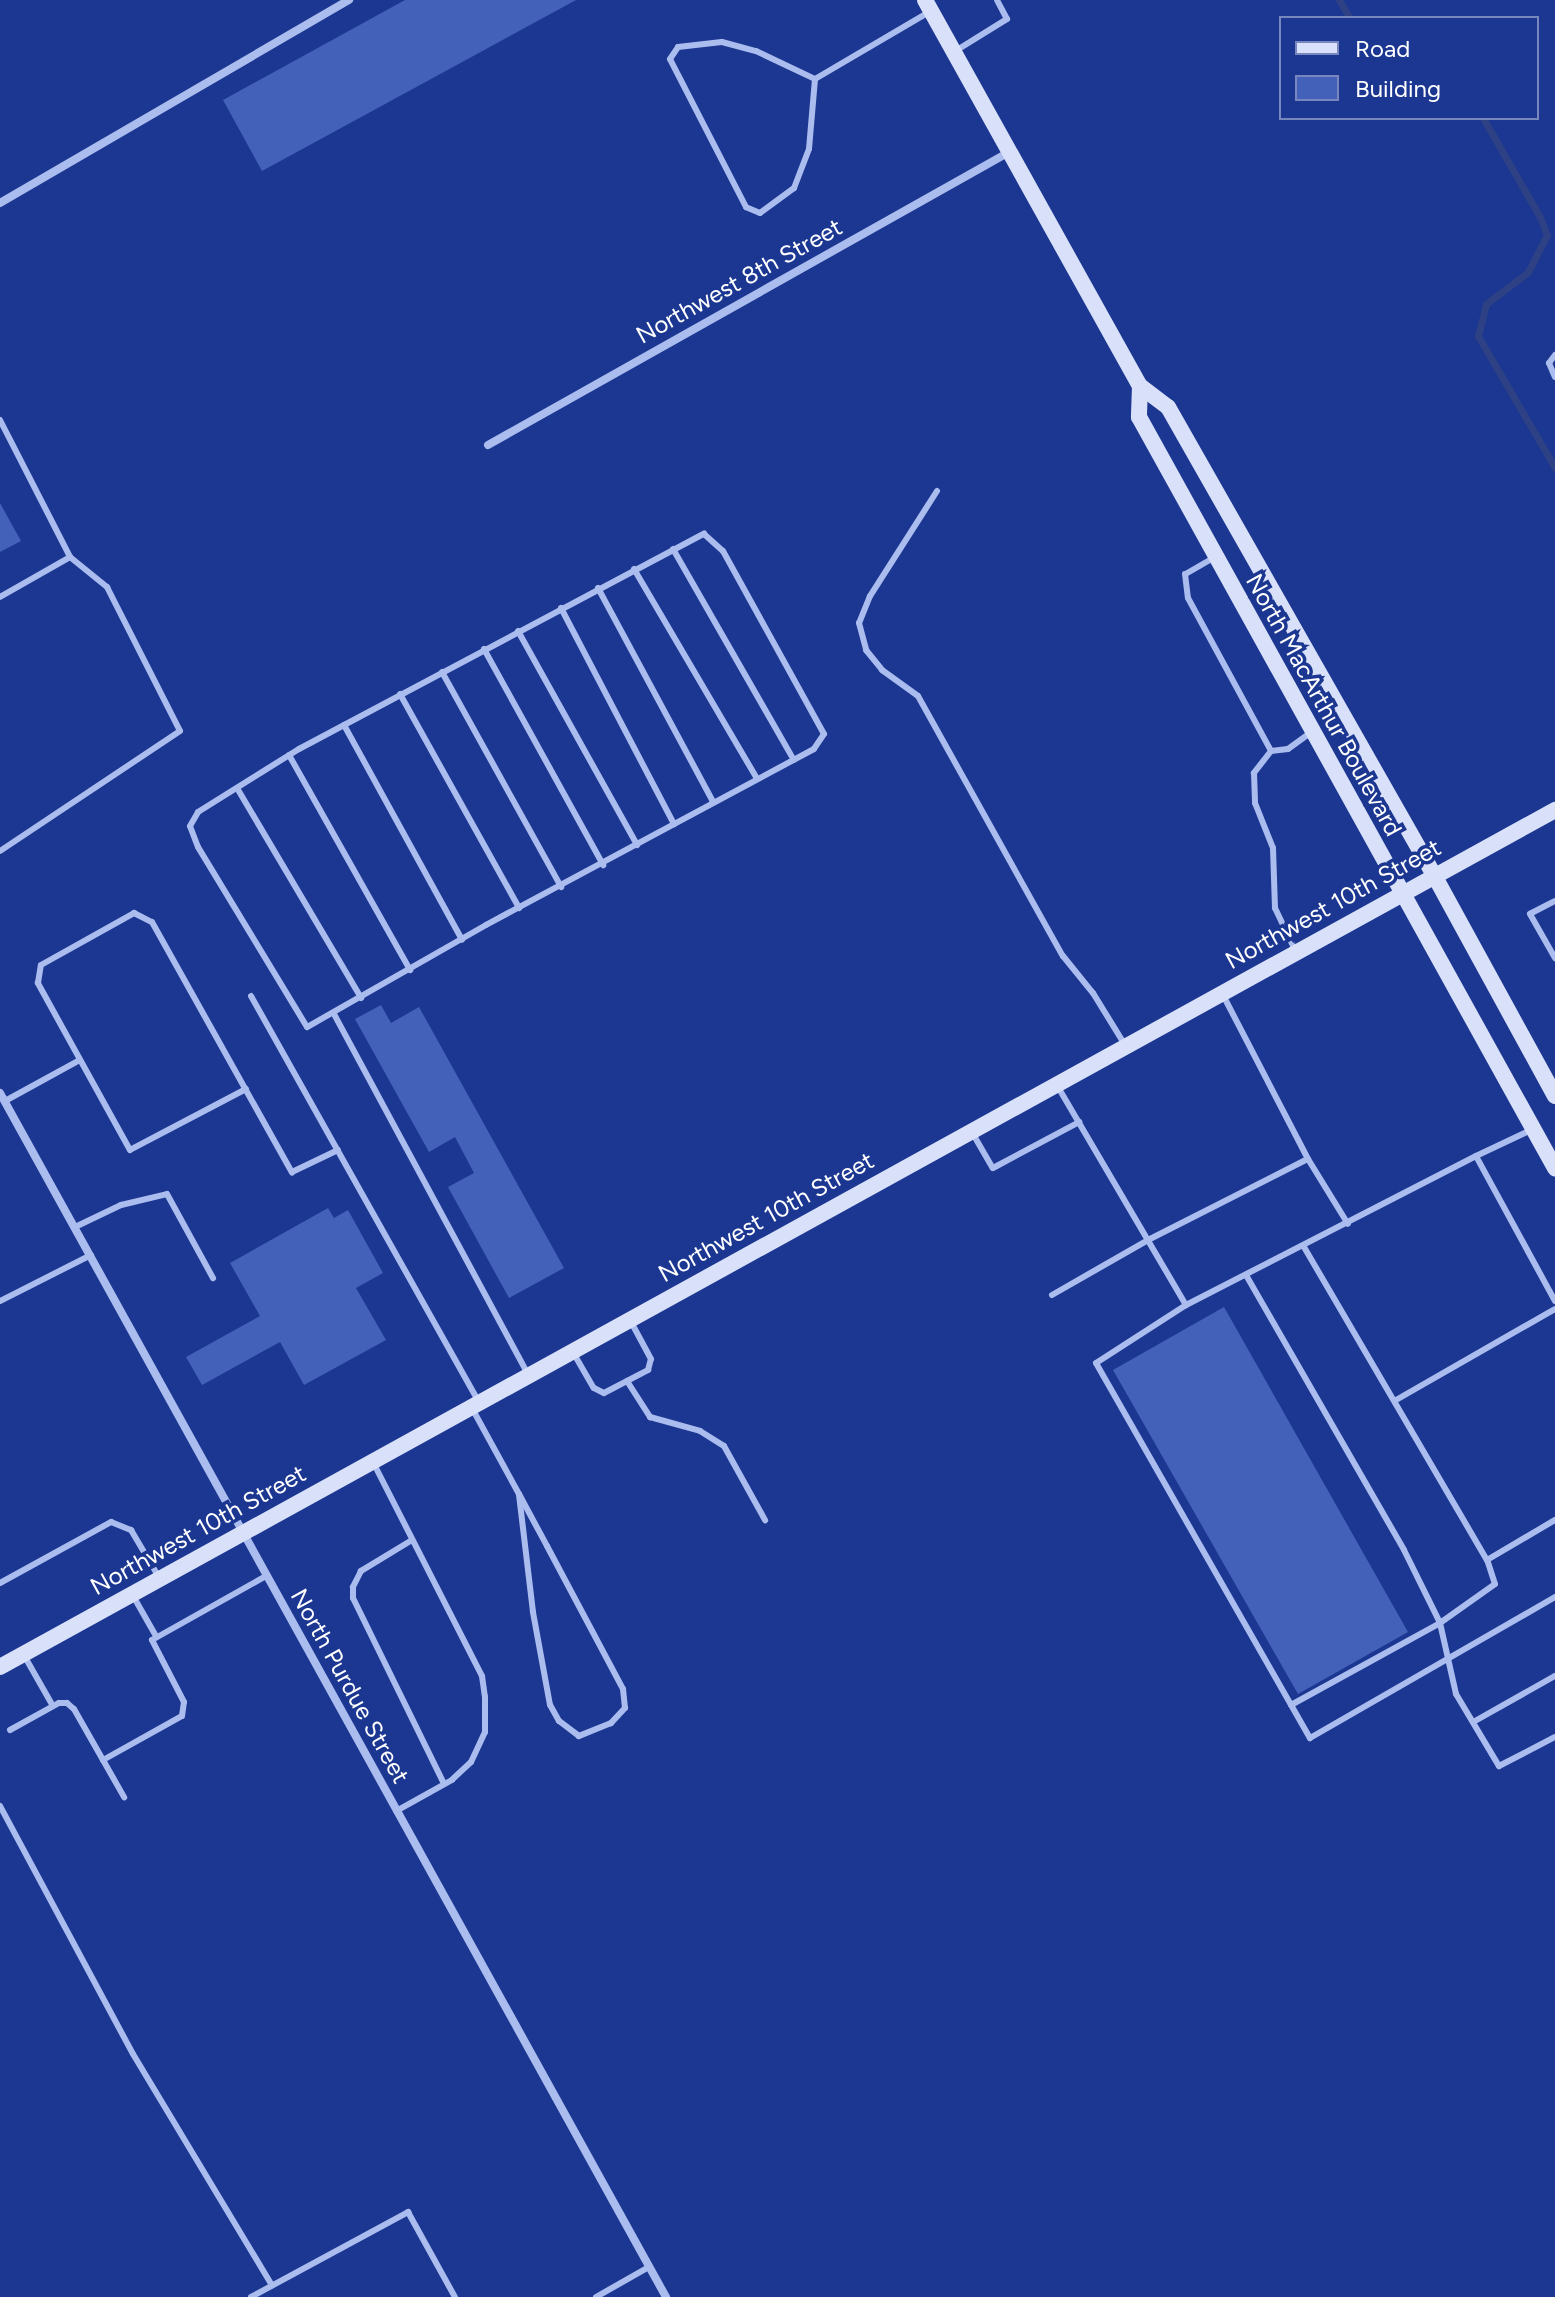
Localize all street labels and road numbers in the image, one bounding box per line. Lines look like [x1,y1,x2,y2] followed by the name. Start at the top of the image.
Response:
[631,212,847,350] street label: Northwest 8th Street
[1240,569,1408,841] street label: North MacArthur Boulevard
[1220,833,1446,975] street label: Northwest 10th Street
[653,1146,879,1288] street label: Northwest 10th Street
[85,1459,311,1601] street label: Northwest 10th Street
[285,1584,415,1788] street label: North Purdue Street

